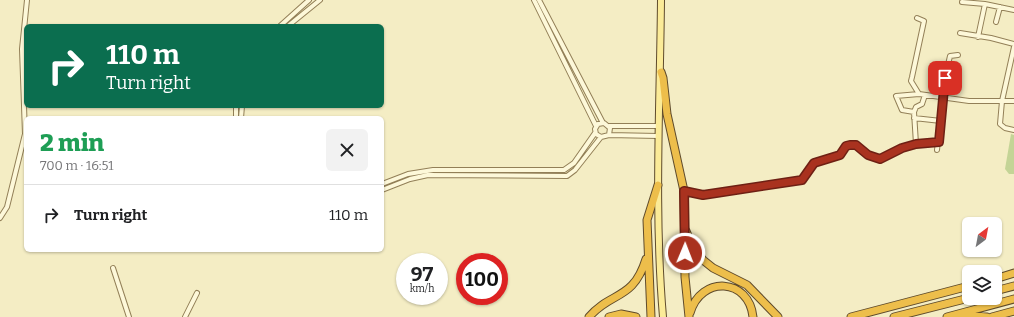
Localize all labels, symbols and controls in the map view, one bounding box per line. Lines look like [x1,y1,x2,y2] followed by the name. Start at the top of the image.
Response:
[106,38,180,71] text: 110 m
[40,40,92,92] icon: right
[928,61,962,95] pin
[934,67,956,89] icon: arrive
[106,72,191,94] text: Turn right
[40,129,104,157] text: 2 min
[326,129,368,171] button: close
[40,158,114,173] text: 700 m · 16:51
[40,204,62,226] icon: right
[74,206,147,224] text: Turn right
[329,206,368,224] text: 110 m
[962,217,1002,257] north arrow
[962,217,1002,305] map controls
[664,232,706,274] position arrow
[456,253,508,305] speed limit sign: 100
[411,262,433,286] text: 97
[962,265,1002,305] button: layers
[410,283,434,295] text: km/h

